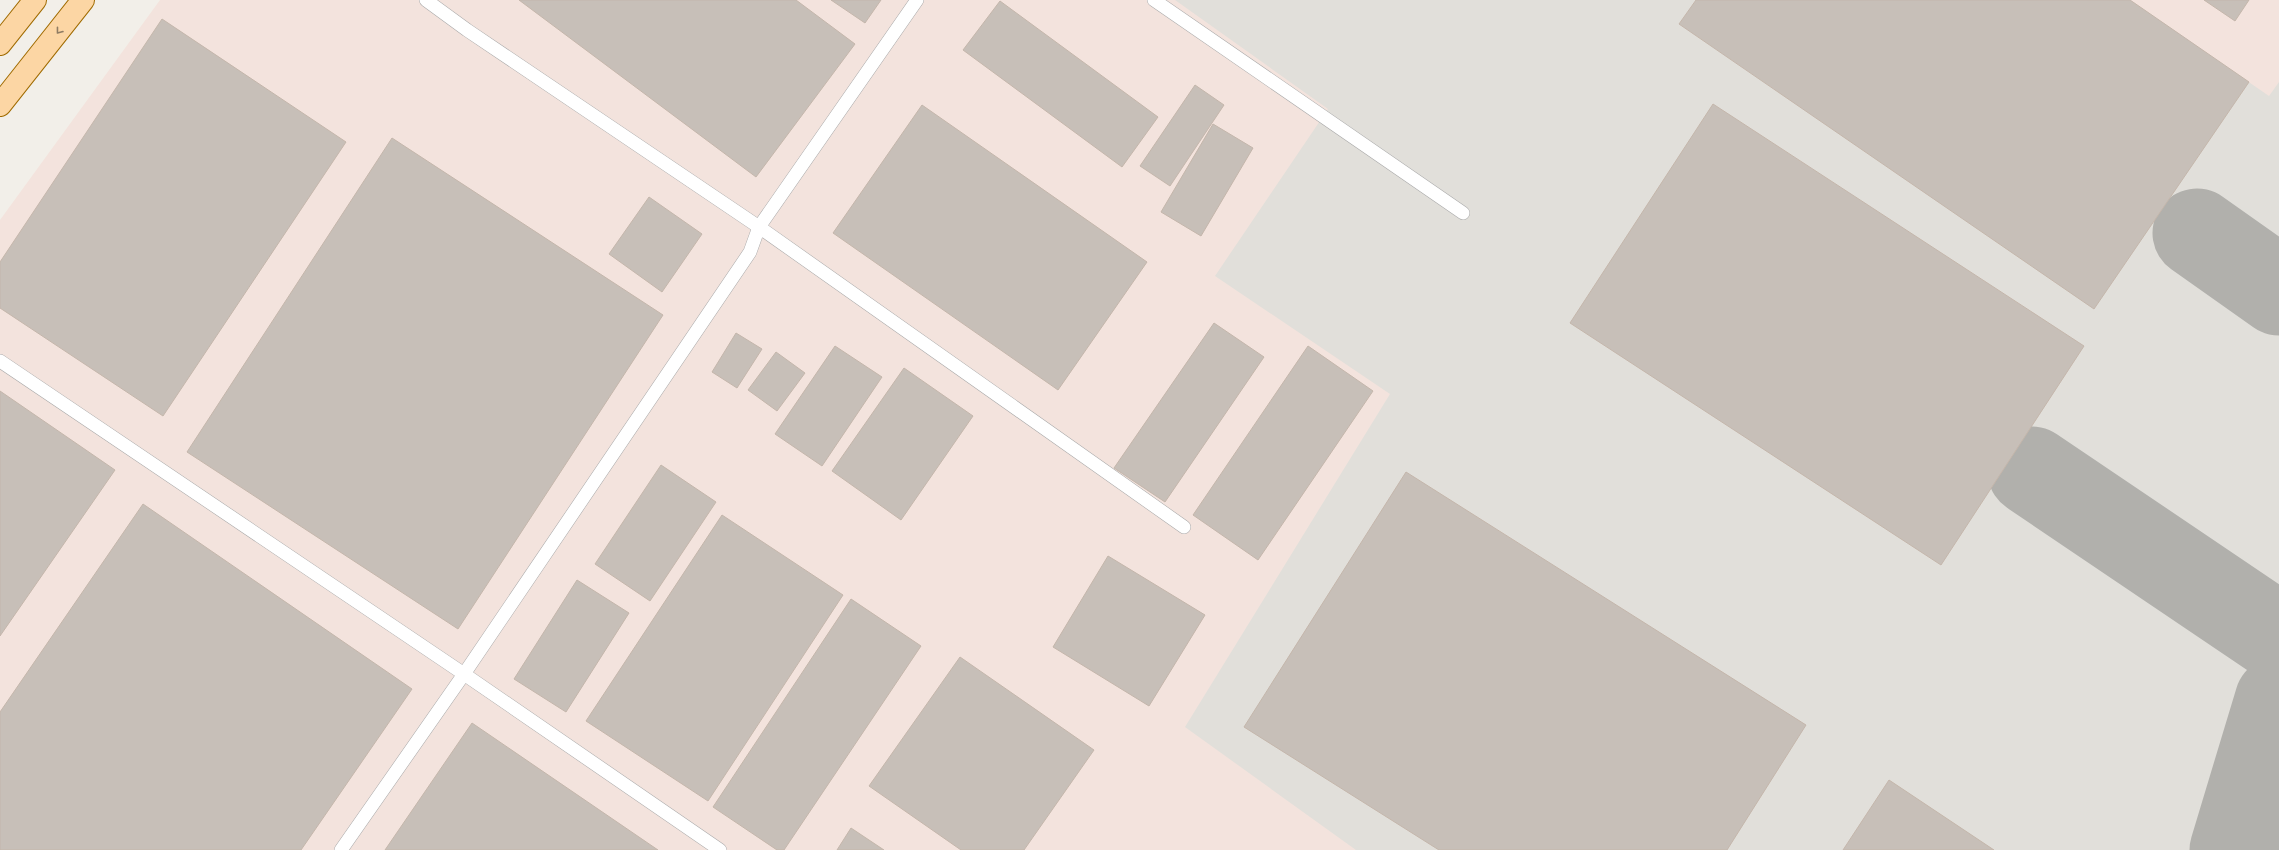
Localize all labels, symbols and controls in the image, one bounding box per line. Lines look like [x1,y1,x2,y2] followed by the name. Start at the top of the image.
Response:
[56,26,63,33] one-way arrow

